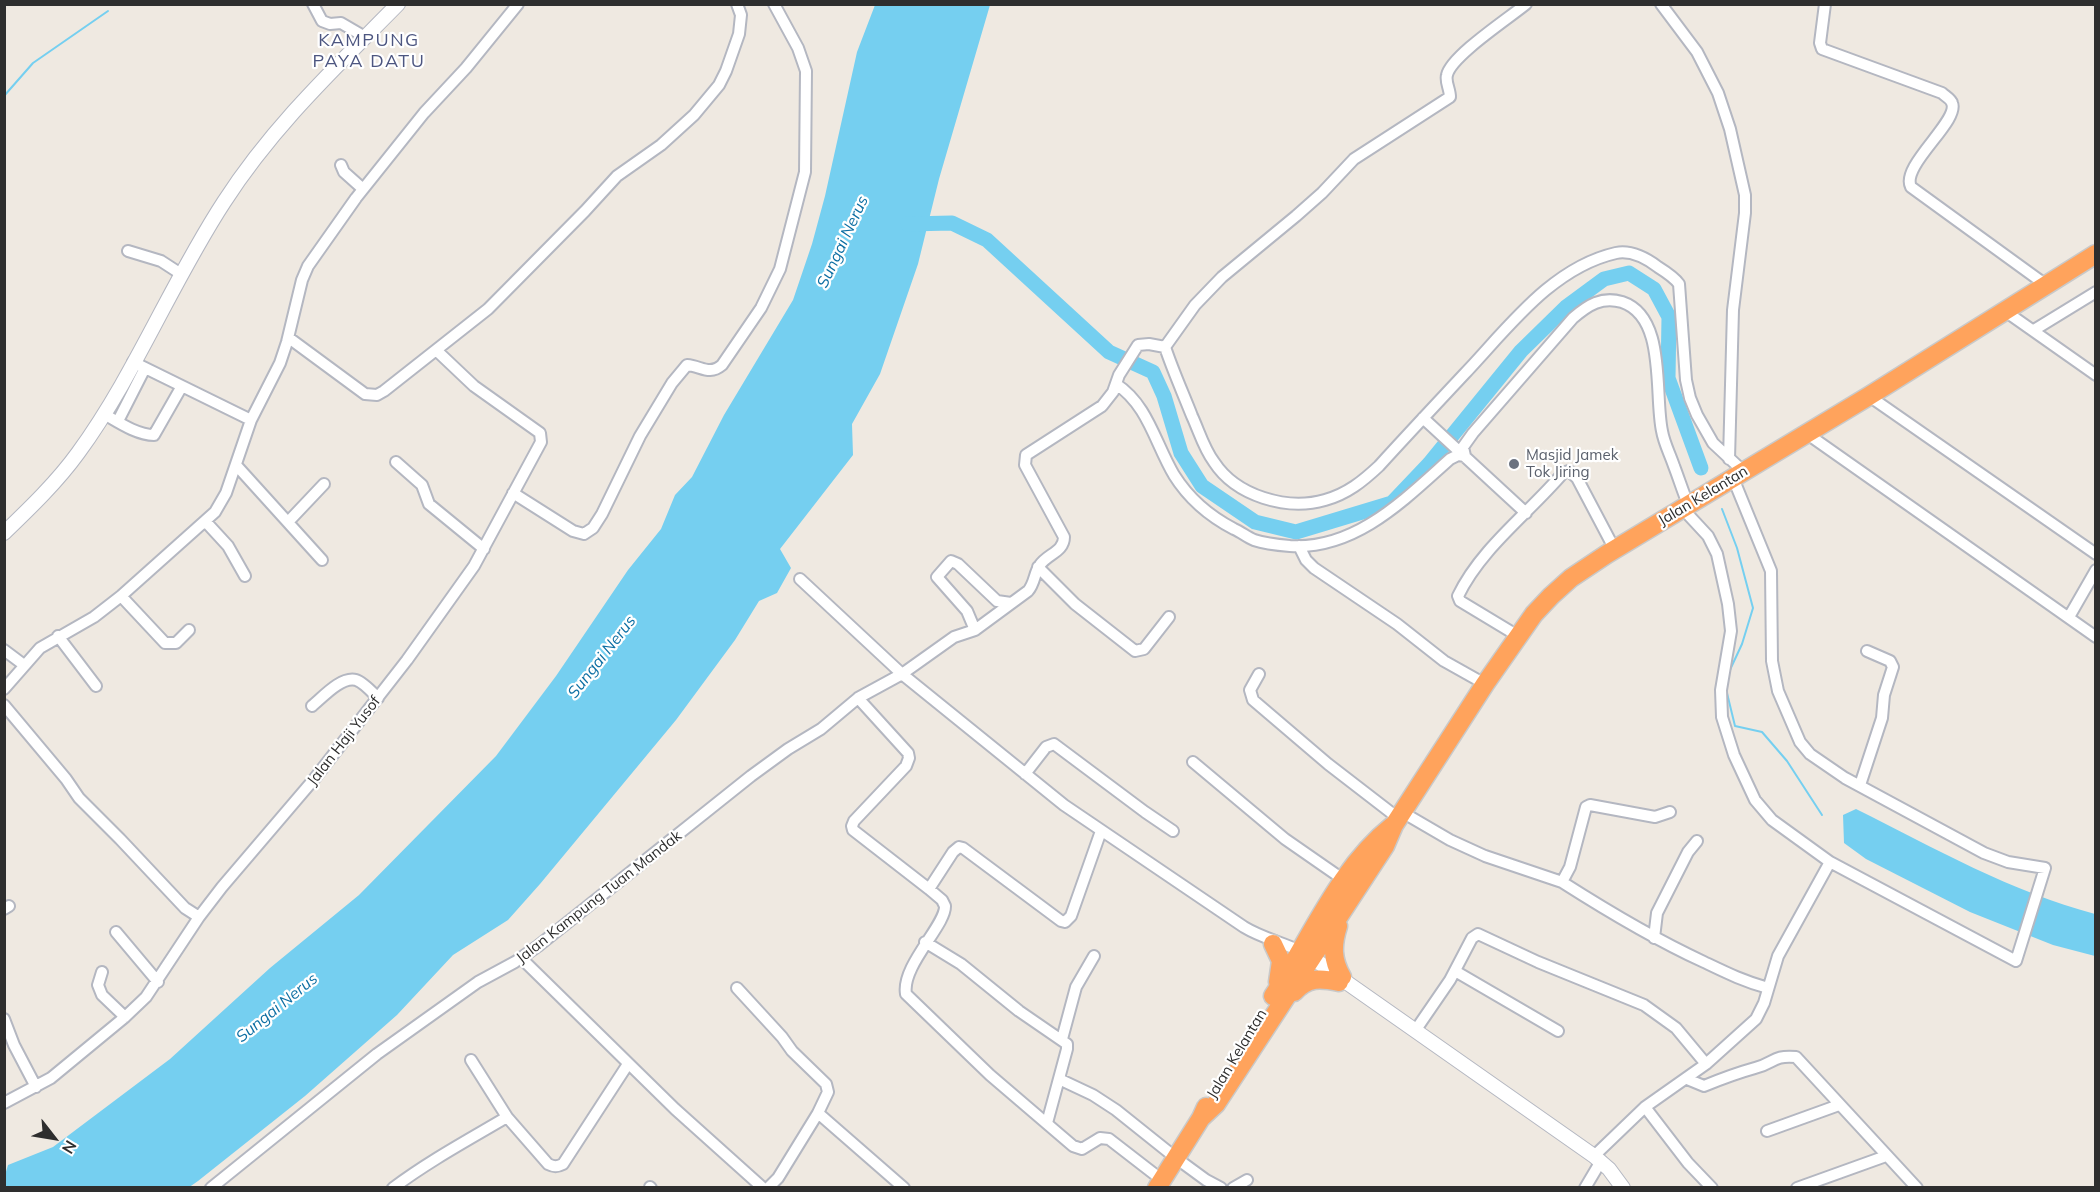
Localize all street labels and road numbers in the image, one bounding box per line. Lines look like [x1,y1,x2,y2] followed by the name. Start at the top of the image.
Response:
[1655,462,1751,530] street label: Jalan Kelantan
[304,693,384,789] street label: Jalan Haji Yusof
[513,827,685,967] street label: Jalan Kampung Tuan Mandak
[1203,1006,1271,1102] street label: Jalan Kelantan

